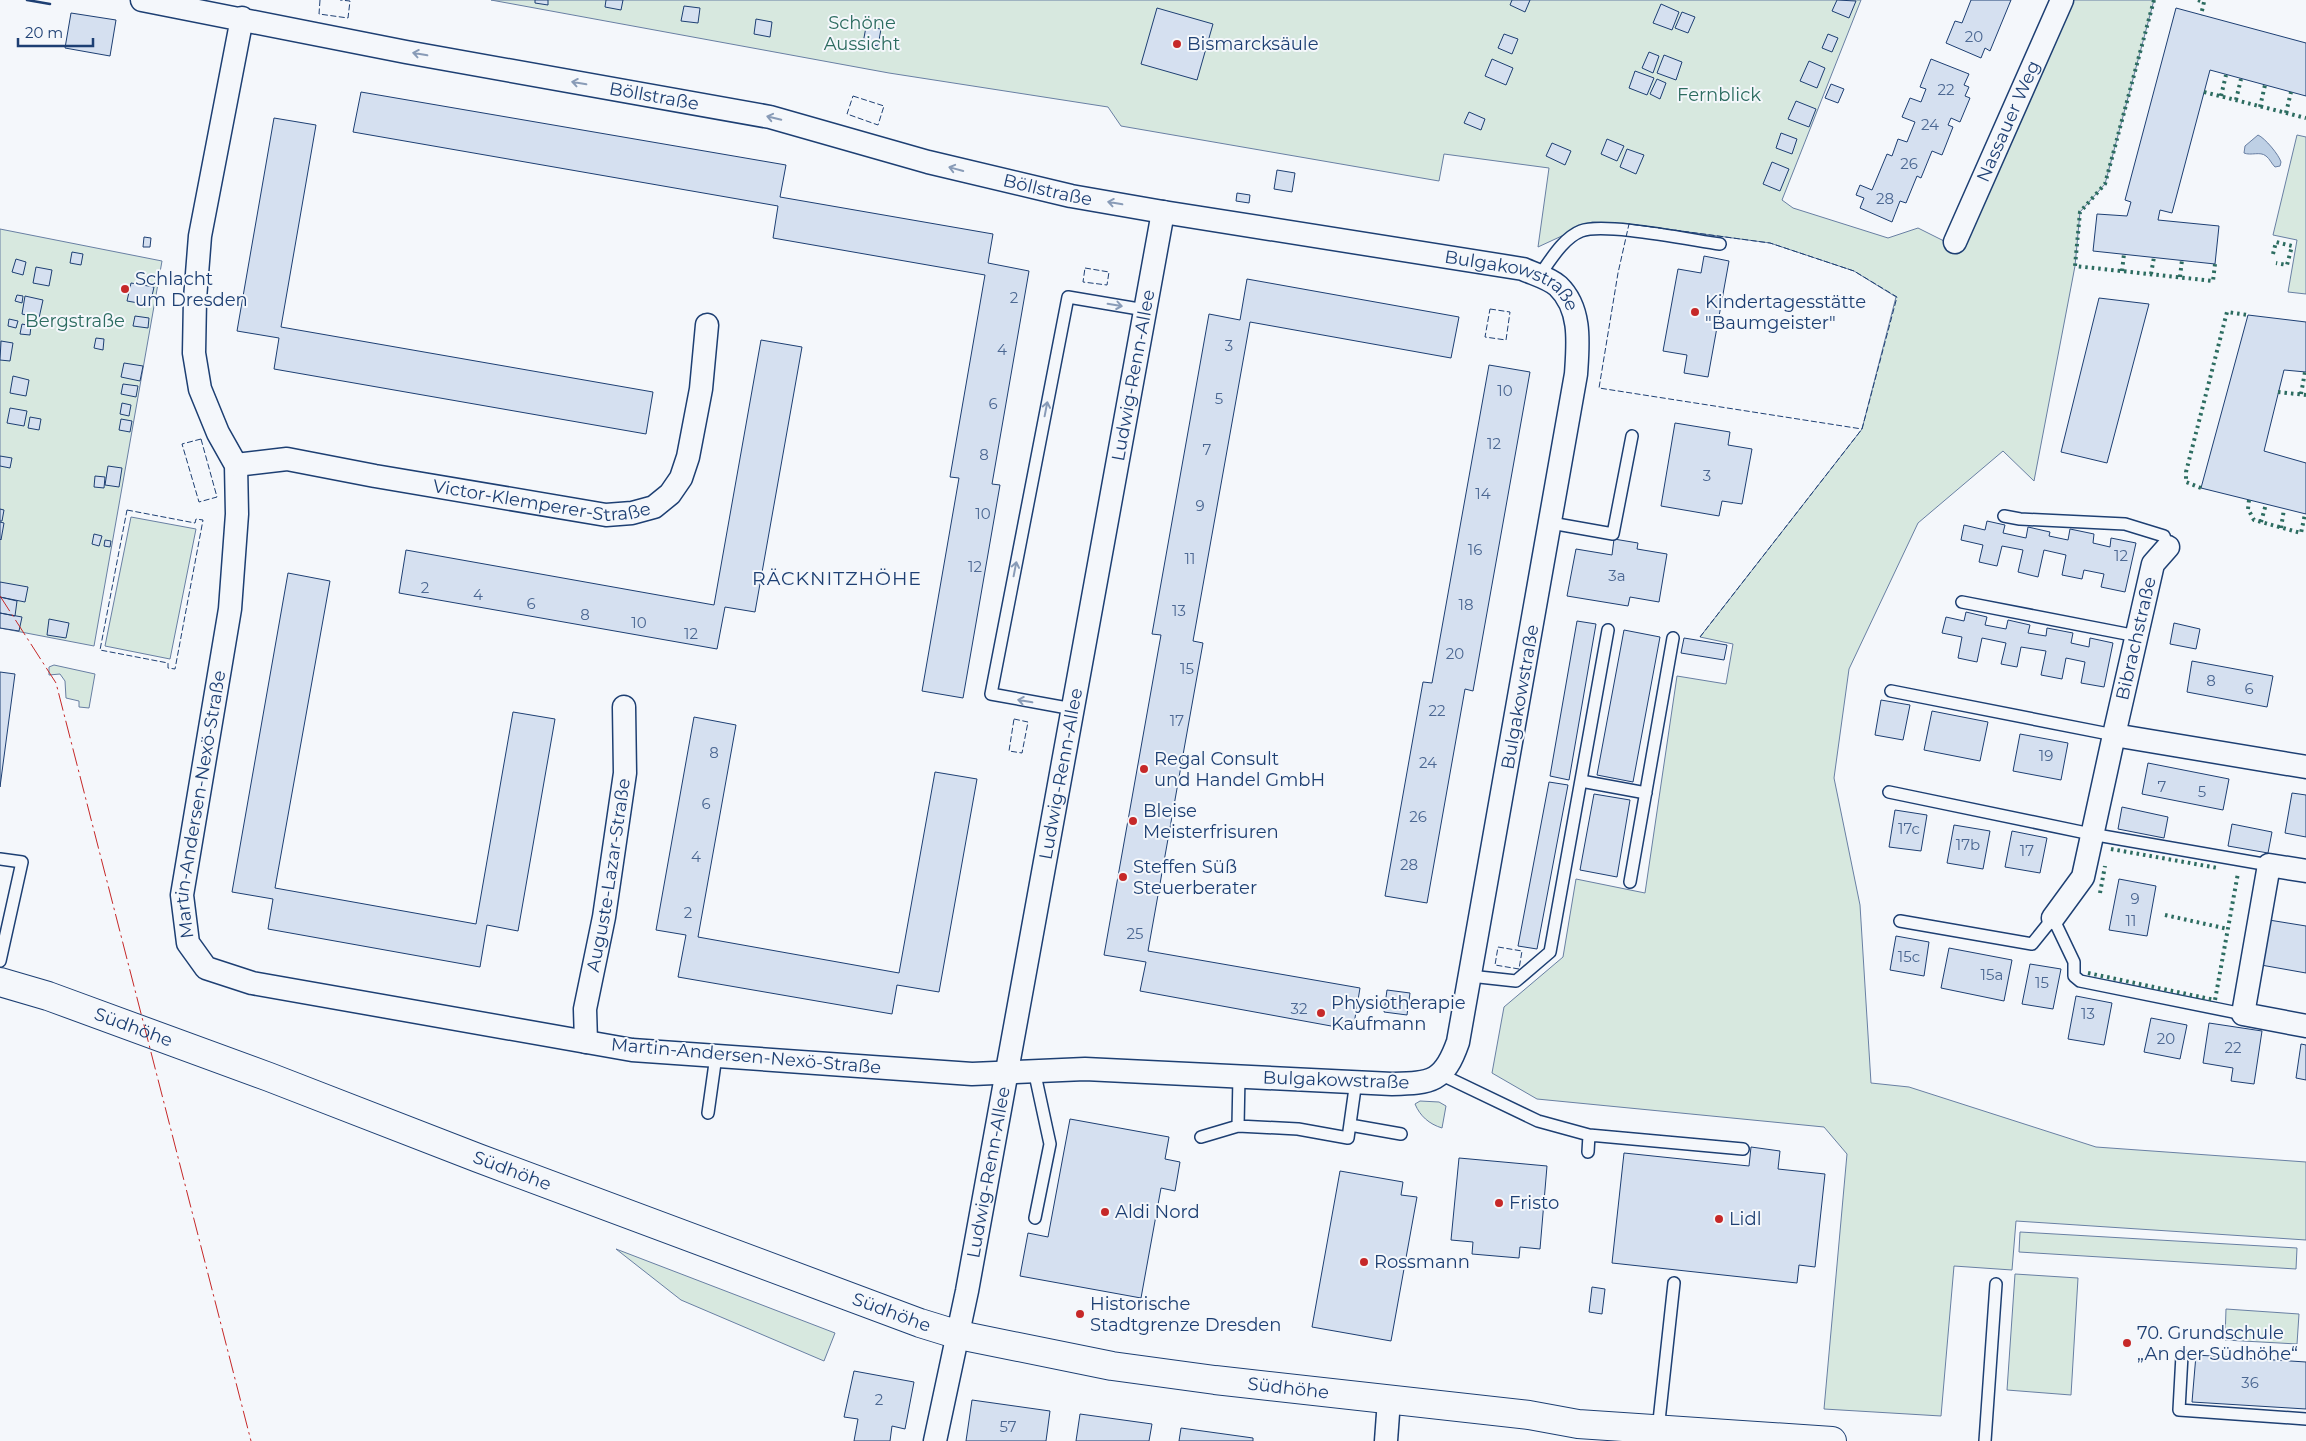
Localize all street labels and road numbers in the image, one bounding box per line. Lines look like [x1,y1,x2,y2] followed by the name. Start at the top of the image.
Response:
[1972,57,2045,185] street label: Nassauer Weg
[607,77,701,115] street label: Böllstraße
[1001,169,1094,211] street label: Böllstraße
[1443,246,1583,314] street label: Bulgakowstraße
[1107,288,1160,463] street label: Ludwig-Renn-Allee
[431,475,653,526] street label: Victor-Klemperer-Straße
[2111,574,2161,702] street label: Bibrachstraße
[1496,623,1544,771] street label: Bulgakowstraße
[171,669,231,940] street label: Martin-Andersen-Nexö-Straße
[1035,686,1087,861] street label: Ludwig-Renn-Allee
[582,777,635,974] street label: Auguste-Lazar-Straße
[91,1003,176,1052] street label: Südhöhe
[610,1033,882,1079] street label: Martin-Andersen-Nexö-Straße
[1262,1066,1410,1094] street label: Bulgakowstraße
[962,1085,1015,1260] street label: Ludwig-Renn-Allee
[470,1146,555,1195] street label: Südhöhe
[849,1288,934,1337] street label: Südhöhe
[1246,1373,1330,1404] street label: Südhöhe

